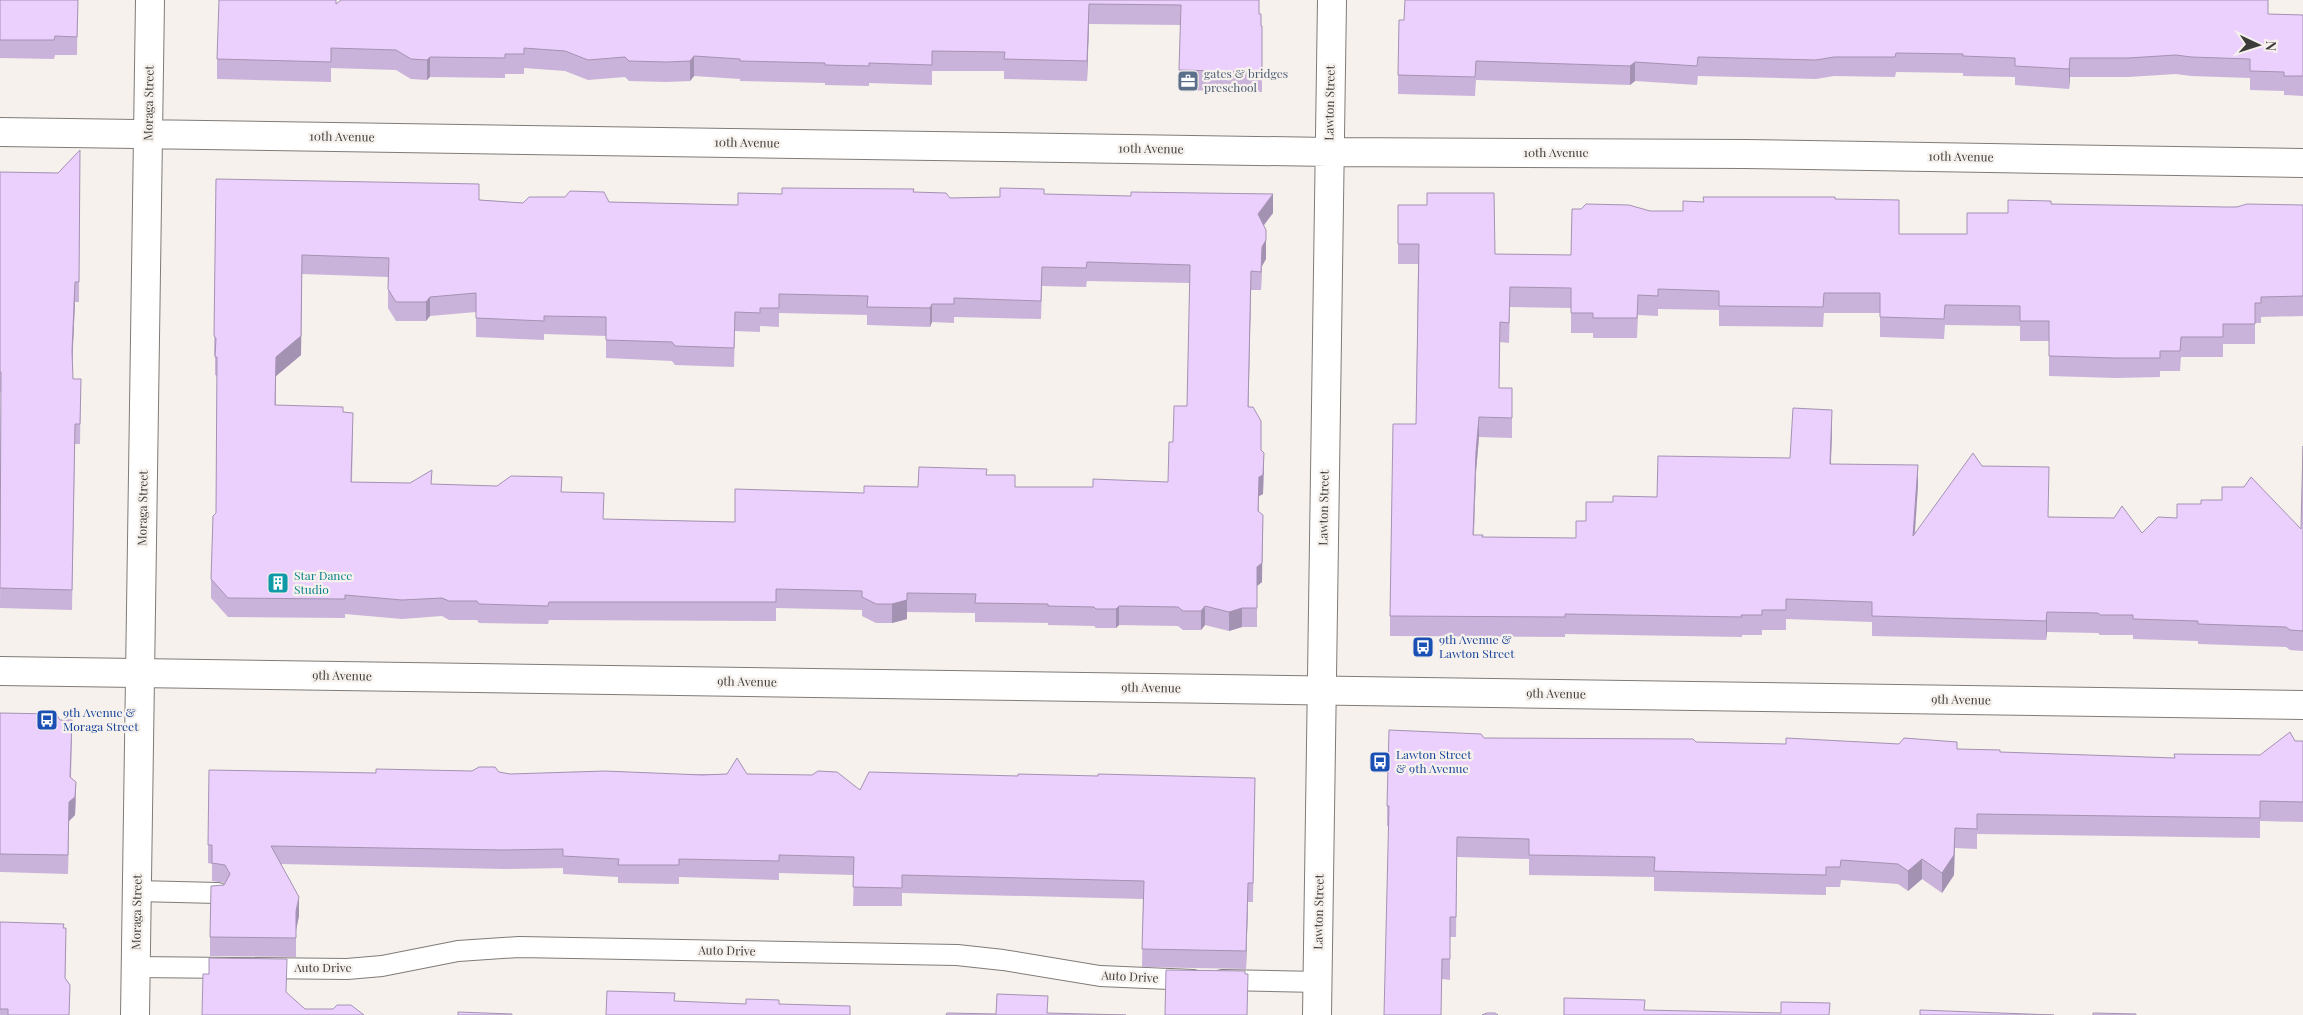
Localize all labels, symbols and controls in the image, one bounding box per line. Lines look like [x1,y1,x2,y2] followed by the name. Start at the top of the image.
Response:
[2233,20,2283,70] north arrow
[2262,40,2281,52] text: N
[139,64,157,141] street label: Moraga Street
[1320,64,1338,141] street label: Lawton Street
[1204,65,1288,95] place label: gates & bridges preschool
[1176,69,1200,93] office icon: gates & bridges preschool
[309,127,375,145] street label: 10th Avenue
[714,133,780,151] street label: 10th Avenue
[1118,139,1184,157] street label: 10th Avenue
[1523,144,1589,160] street label: 10th Avenue
[1928,147,1994,165] street label: 10th Avenue
[133,469,151,546] street label: Moraga Street
[1314,469,1332,546] street label: Lawton Street
[294,567,352,597] place label: Star Dance Studio
[266,571,290,595] building icon: Star Dance Studio
[1439,631,1515,661] place label: 9th Avenue & Lawton Street
[1411,635,1435,659] bus stop icon: 9th Avenue & Lawton Street
[312,666,372,684] street label: 9th Avenue
[717,672,777,690] street label: 9th Avenue
[1121,678,1181,696] street label: 9th Avenue
[1526,684,1586,702] street label: 9th Avenue
[1931,690,1991,708] street label: 9th Avenue
[63,704,139,734] place label: 9th Avenue & Moraga Street
[35,708,59,732] bus stop icon: 9th Avenue & Moraga Street
[1396,746,1472,776] place label: Lawton Street & 9th Avenue
[1368,750,1392,774] bus stop icon: Lawton Street & 9th Avenue
[127,873,145,950] street label: Moraga Street
[1309,873,1327,950] street label: Lawton Street
[697,941,756,958] street label: Auto Drive
[293,959,352,975] street label: Auto Drive
[1100,966,1159,985] street label: Auto Drive

